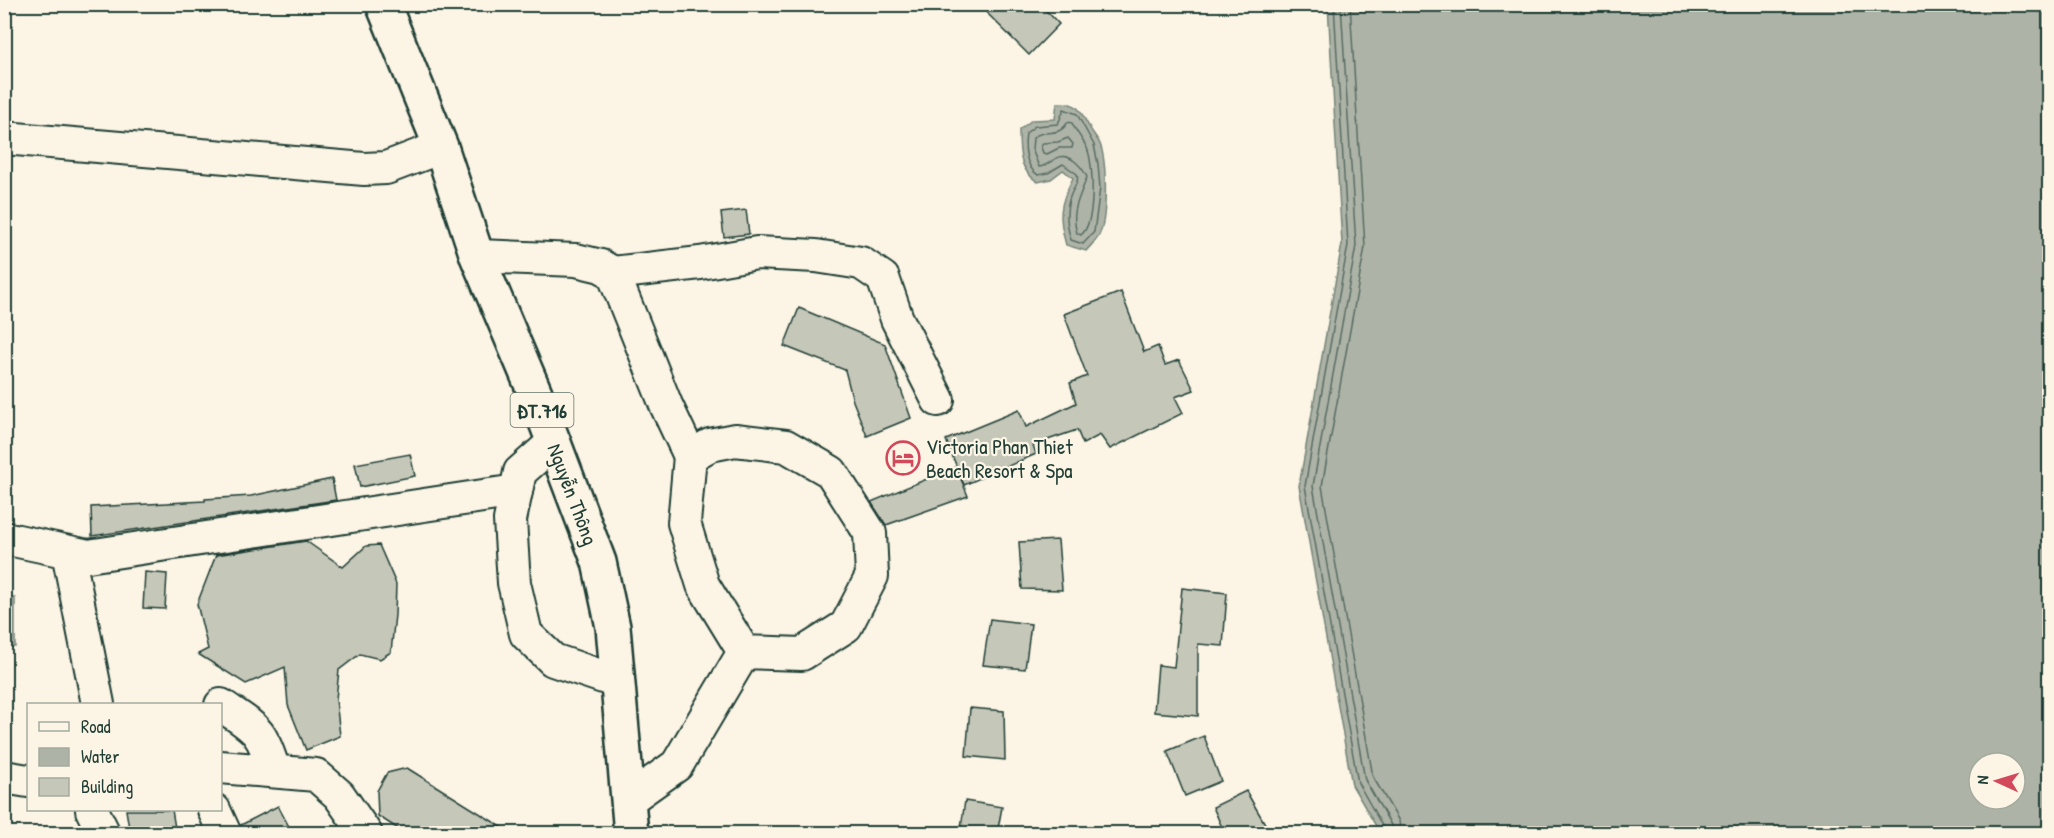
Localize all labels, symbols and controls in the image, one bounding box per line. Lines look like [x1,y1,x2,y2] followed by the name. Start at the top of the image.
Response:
[510,393,574,427] road number: ĐT.716
[926,432,1073,485] place label: Victoria Phan Thiet Beach Resort & Spa
[541,439,606,549] street label: Nguyễn Thông
[885,440,921,476] hotel icon: Victoria Phan Thiet Beach Resort & Spa
[27,703,222,811] legend
[81,714,111,739] text: Road
[81,744,119,769] text: Water
[1967,751,2027,811] north arrow
[81,774,133,799] text: Building
[1971,774,1993,785] text: N

